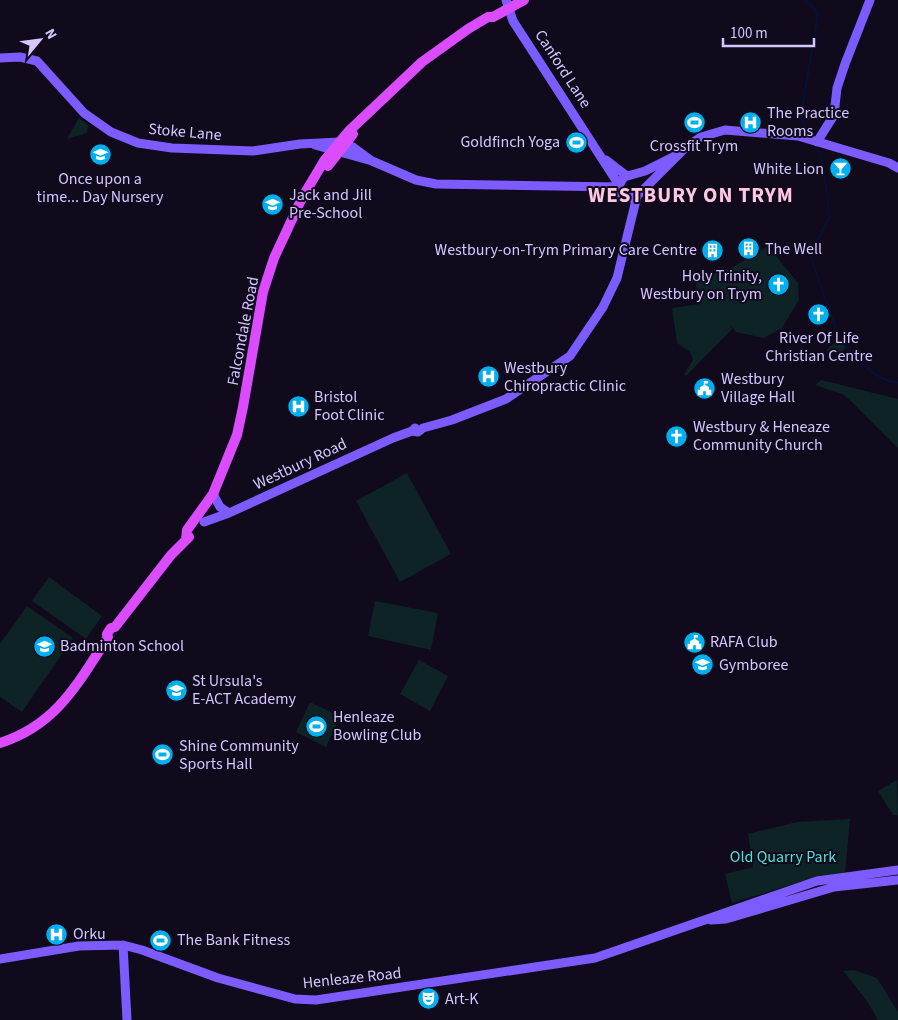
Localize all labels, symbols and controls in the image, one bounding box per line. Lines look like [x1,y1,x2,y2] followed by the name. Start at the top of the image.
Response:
[15,15,65,65] north arrow
[723,15,814,47] scale bar
[730,23,768,44] text: 100 m
[39,25,61,43] text: N
[529,26,597,112] street label: Canford Lane
[767,102,849,142] place label: The Practice Rooms
[682,110,706,134] sports icon: Crossfit Trym
[739,110,763,134] hospital icon: The Practice Rooms
[148,118,223,146] street label: Stoke Lane
[564,130,588,154] sports icon: Goldfinch Yoga
[460,131,560,153] place label: Goldfinch Yoga
[650,135,738,157] place label: Crossfit Trym
[88,143,112,167] school or university icon: Once upon a time... Day Nursery
[828,157,852,181] bar icon: White Lion
[753,158,824,180] place label: White Lion
[37,168,164,208] place label: Once upon a time... Day Nursery
[588,180,794,210] district label: WESTBURY ON TRYM
[289,184,372,224] place label: Jack and Jill Pre-School
[261,192,285,216] school or university icon: Jack and Jill Pre-School
[737,237,761,261] building icon: The Well
[701,238,725,262] building icon: Westbury-on-Trym Primary Care Centre
[765,238,822,260] place label: The Well
[435,239,697,261] place label: Westbury-on-Trym Primary Care Centre
[640,265,762,305] place label: Holy Trinity, Westbury on Trym
[766,273,790,297] church icon: Holy Trinity, Westbury on Trym
[222,275,264,387] street label: Falcondale Road
[807,302,831,326] church icon: River Of Life Christian Centre
[765,327,873,367] place label: River Of Life Christian Centre
[504,357,626,397] place label: Westbury Chiropractic Clinic
[476,365,500,389] hospital icon: Westbury Chiropractic Clinic
[721,368,795,408] place label: Westbury Village Hall
[693,376,717,400] public building icon: Westbury Village Hall
[314,386,385,426] place label: Bristol Foot Clinic
[286,394,310,418] hospital icon: Bristol Foot Clinic
[693,416,830,456] place label: Westbury & Heneaze Community Church
[665,424,689,448] church icon: Westbury & Heneaze Community Church
[250,433,350,495] street label: Westbury Road
[682,630,706,654] public building icon: RAFA Club
[710,631,778,653] place label: RAFA Club
[32,634,56,658] school or university icon: Badminton School
[60,635,184,657] place label: Badminton School
[691,653,715,677] school or university icon: Gymboree
[719,654,788,676] place label: Gymboree
[192,670,297,710] place label: St Ursula's E-ACT Academy
[164,678,188,702] school or university icon: St Ursula's E-ACT Academy
[333,706,421,746] place label: Henleaze Bowling Club
[305,714,329,738] sports icon: Henleaze Bowling Club
[179,735,299,775] place label: Shine Community Sports Hall
[151,743,175,767] sports icon: Shine Community Sports Hall
[730,846,836,868] park label: Old Quarry Park
[45,922,69,946] hospital icon: Orku
[73,923,106,945] place label: Orku
[149,928,173,952] sports icon: The Bank Fitness
[177,929,290,951] place label: The Bank Fitness
[302,962,402,994] street label: Henleaze Road
[417,987,441,1011] theatre icon: Art-K
[445,988,479,1010] place label: Art-K

